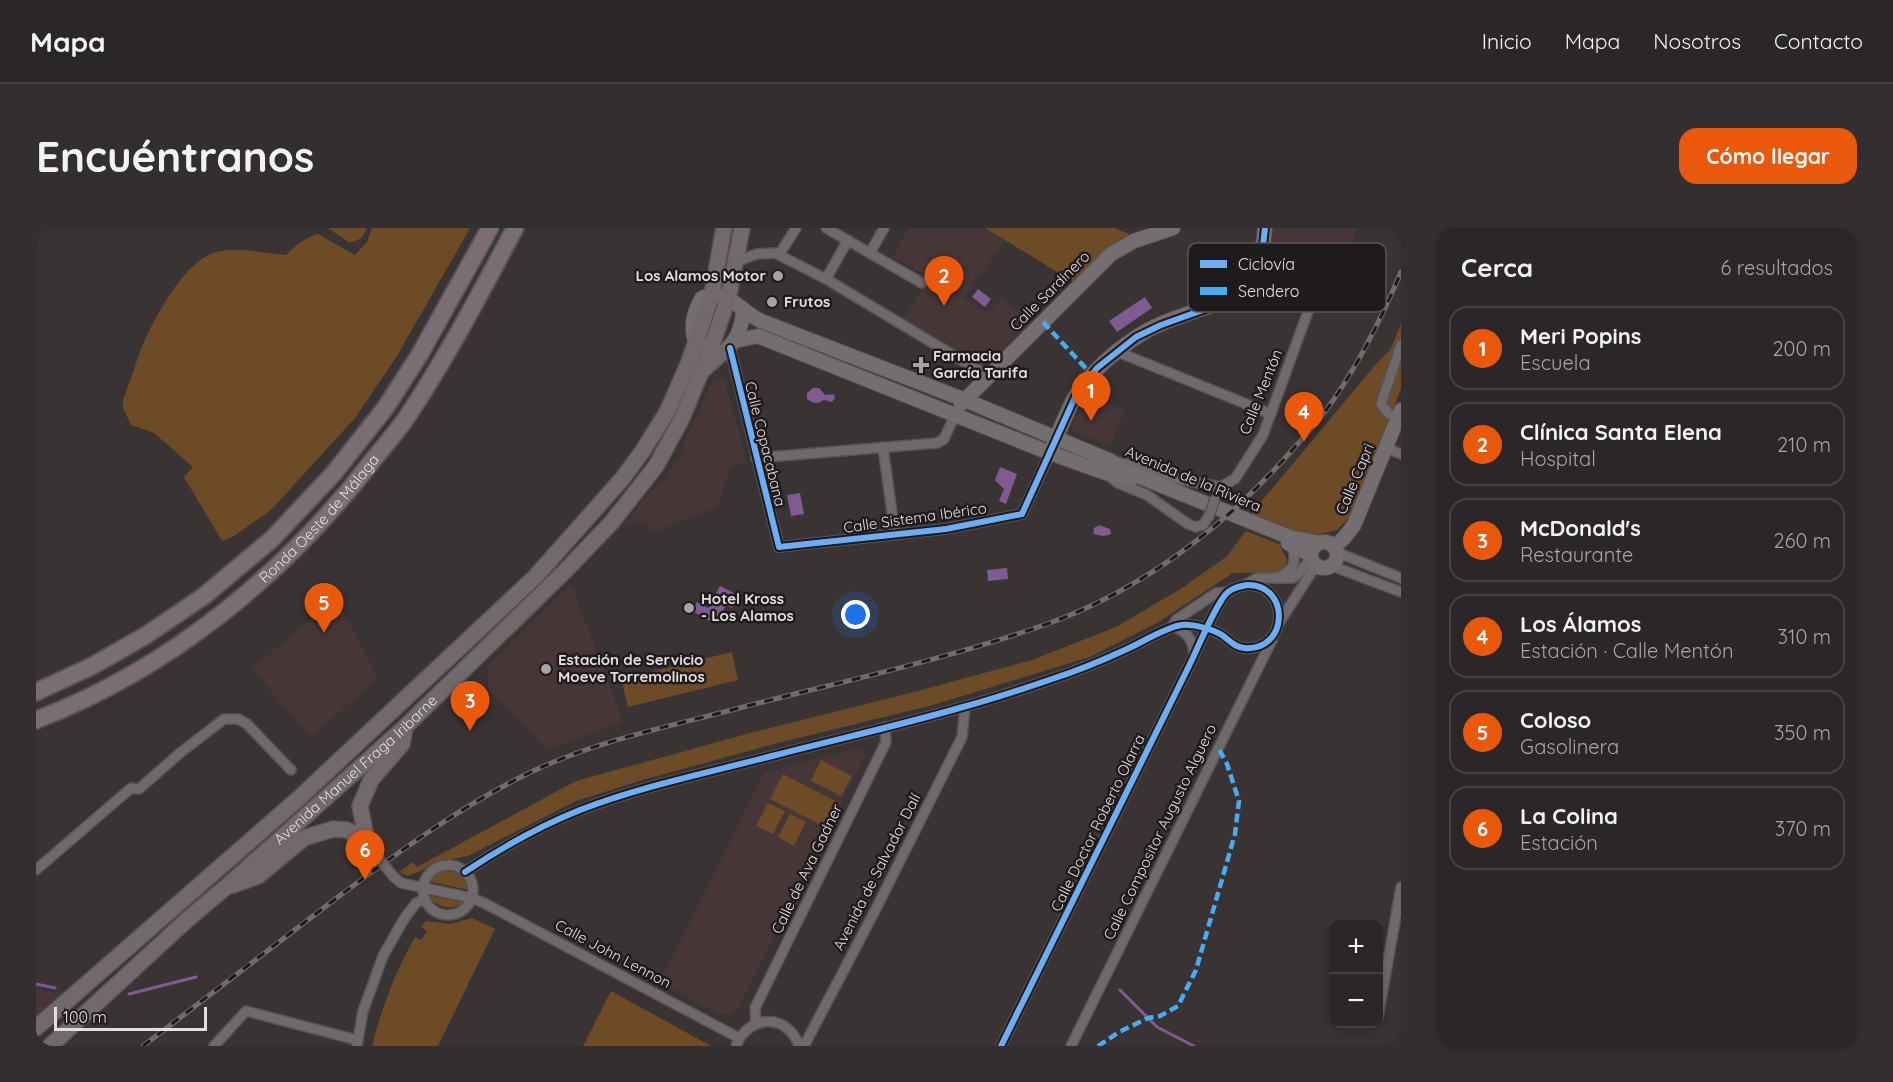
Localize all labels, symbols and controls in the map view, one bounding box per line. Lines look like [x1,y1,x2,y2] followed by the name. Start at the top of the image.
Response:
[30,24,106,59] text: Mapa
[1482,28,1532,54] text: Inicio
[1565,28,1620,54] text: Mapa
[1653,28,1741,54] text: Nosotros
[1774,28,1863,54] text: Contacto
[1679,128,1857,184] button: Cómo llegar
[36,130,314,183] text: Encuéntranos
[1188,243,1386,312] legend
[1006,247,1094,335] street label: Calle Sardinero
[1461,251,1533,284] text: Cerca
[1238,254,1295,274] text: Ciclovía
[1720,255,1833,280] text: 6 resultados
[924,256,964,306] pin: 2
[636,266,766,285] place label: Los Alamos Motor
[771,269,785,283] marker: Los Alamos Motor
[1238,281,1300,301] text: Sendero
[784,292,830,311] place label: Frutos
[765,295,779,309] marker: Frutos
[1520,322,1641,350] text: Meri Popins
[1479,336,1486,361] text: 1
[1772,336,1831,361] text: 200 m
[933,346,1028,382] place label: Farmacia García Tarifa
[1235,346,1286,437] street label: Calle Mentón
[1520,350,1591,375] text: Escuela
[914,358,928,372] marker: Farmacia García Tarifa
[1072,372,1110,421] pin: 1
[741,379,790,508] street label: Calle Copacabana
[1284,392,1324,442] pin: 4
[1520,418,1722,446] text: Clínica Santa Elena
[1477,432,1488,457] text: 2
[1777,432,1831,457] text: 210 m
[1331,440,1378,517] street label: Calle Capri
[1122,441,1264,516] street label: Avenida de la Riviera
[1520,446,1596,471] text: Hospital
[255,450,383,587] street label: Ronda Oeste de Málaga
[842,498,988,537] street label: Calle Sistema Ibérico
[1520,514,1641,542] text: McDonald's
[1477,528,1488,553] text: 3
[1774,528,1831,553] text: 260 m
[1520,542,1633,567] text: Restaurante
[304,584,344,633] pin: 5
[701,589,794,625] place label: Hotel Kross - Los Alamos
[841,600,870,629] your location
[682,601,696,615] marker: Hotel Kross - Los Alamos
[1520,610,1641,638] text: Los Álamos
[1477,624,1488,649] text: 4
[1778,624,1831,649] text: 310 m
[1520,638,1734,663] text: Estación · Calle Mentón
[558,650,705,686] place label: Estación de Servicio Moeve Torremolinos
[539,662,553,676] marker: Estación de Servicio Moeve Torremolinos
[450,682,490,731] pin: 3
[270,691,441,849] street label: Avenida Manuel Fraga Iribarne
[1520,706,1591,734] text: Coloso
[1477,720,1488,745] text: 5
[1774,720,1831,745] text: 350 m
[1099,721,1220,943] street label: Calle Compositor Augusto Alguero
[1046,731,1149,915] street label: Calle Doctor Roberto Olarra
[1520,734,1619,759] text: Gasolinera
[829,789,925,953] street label: Avenida de Salvador Dalí
[767,801,846,937] street label: Calle de Ava Gadner
[1520,802,1618,830] text: La Colina
[1477,816,1488,841] text: 6
[1775,816,1831,841] text: 370 m
[346,830,384,880] pin: 6
[1520,830,1598,855] text: Estación
[552,915,674,992] street label: Calle John Lennon
[1329,920,1383,1028] map controls
[1329,920,1383,974] button: +
[1329,974,1383,1028] button: −
[54,1004,207,1032] scale bar
[63,1007,107,1027] text: 100 m

